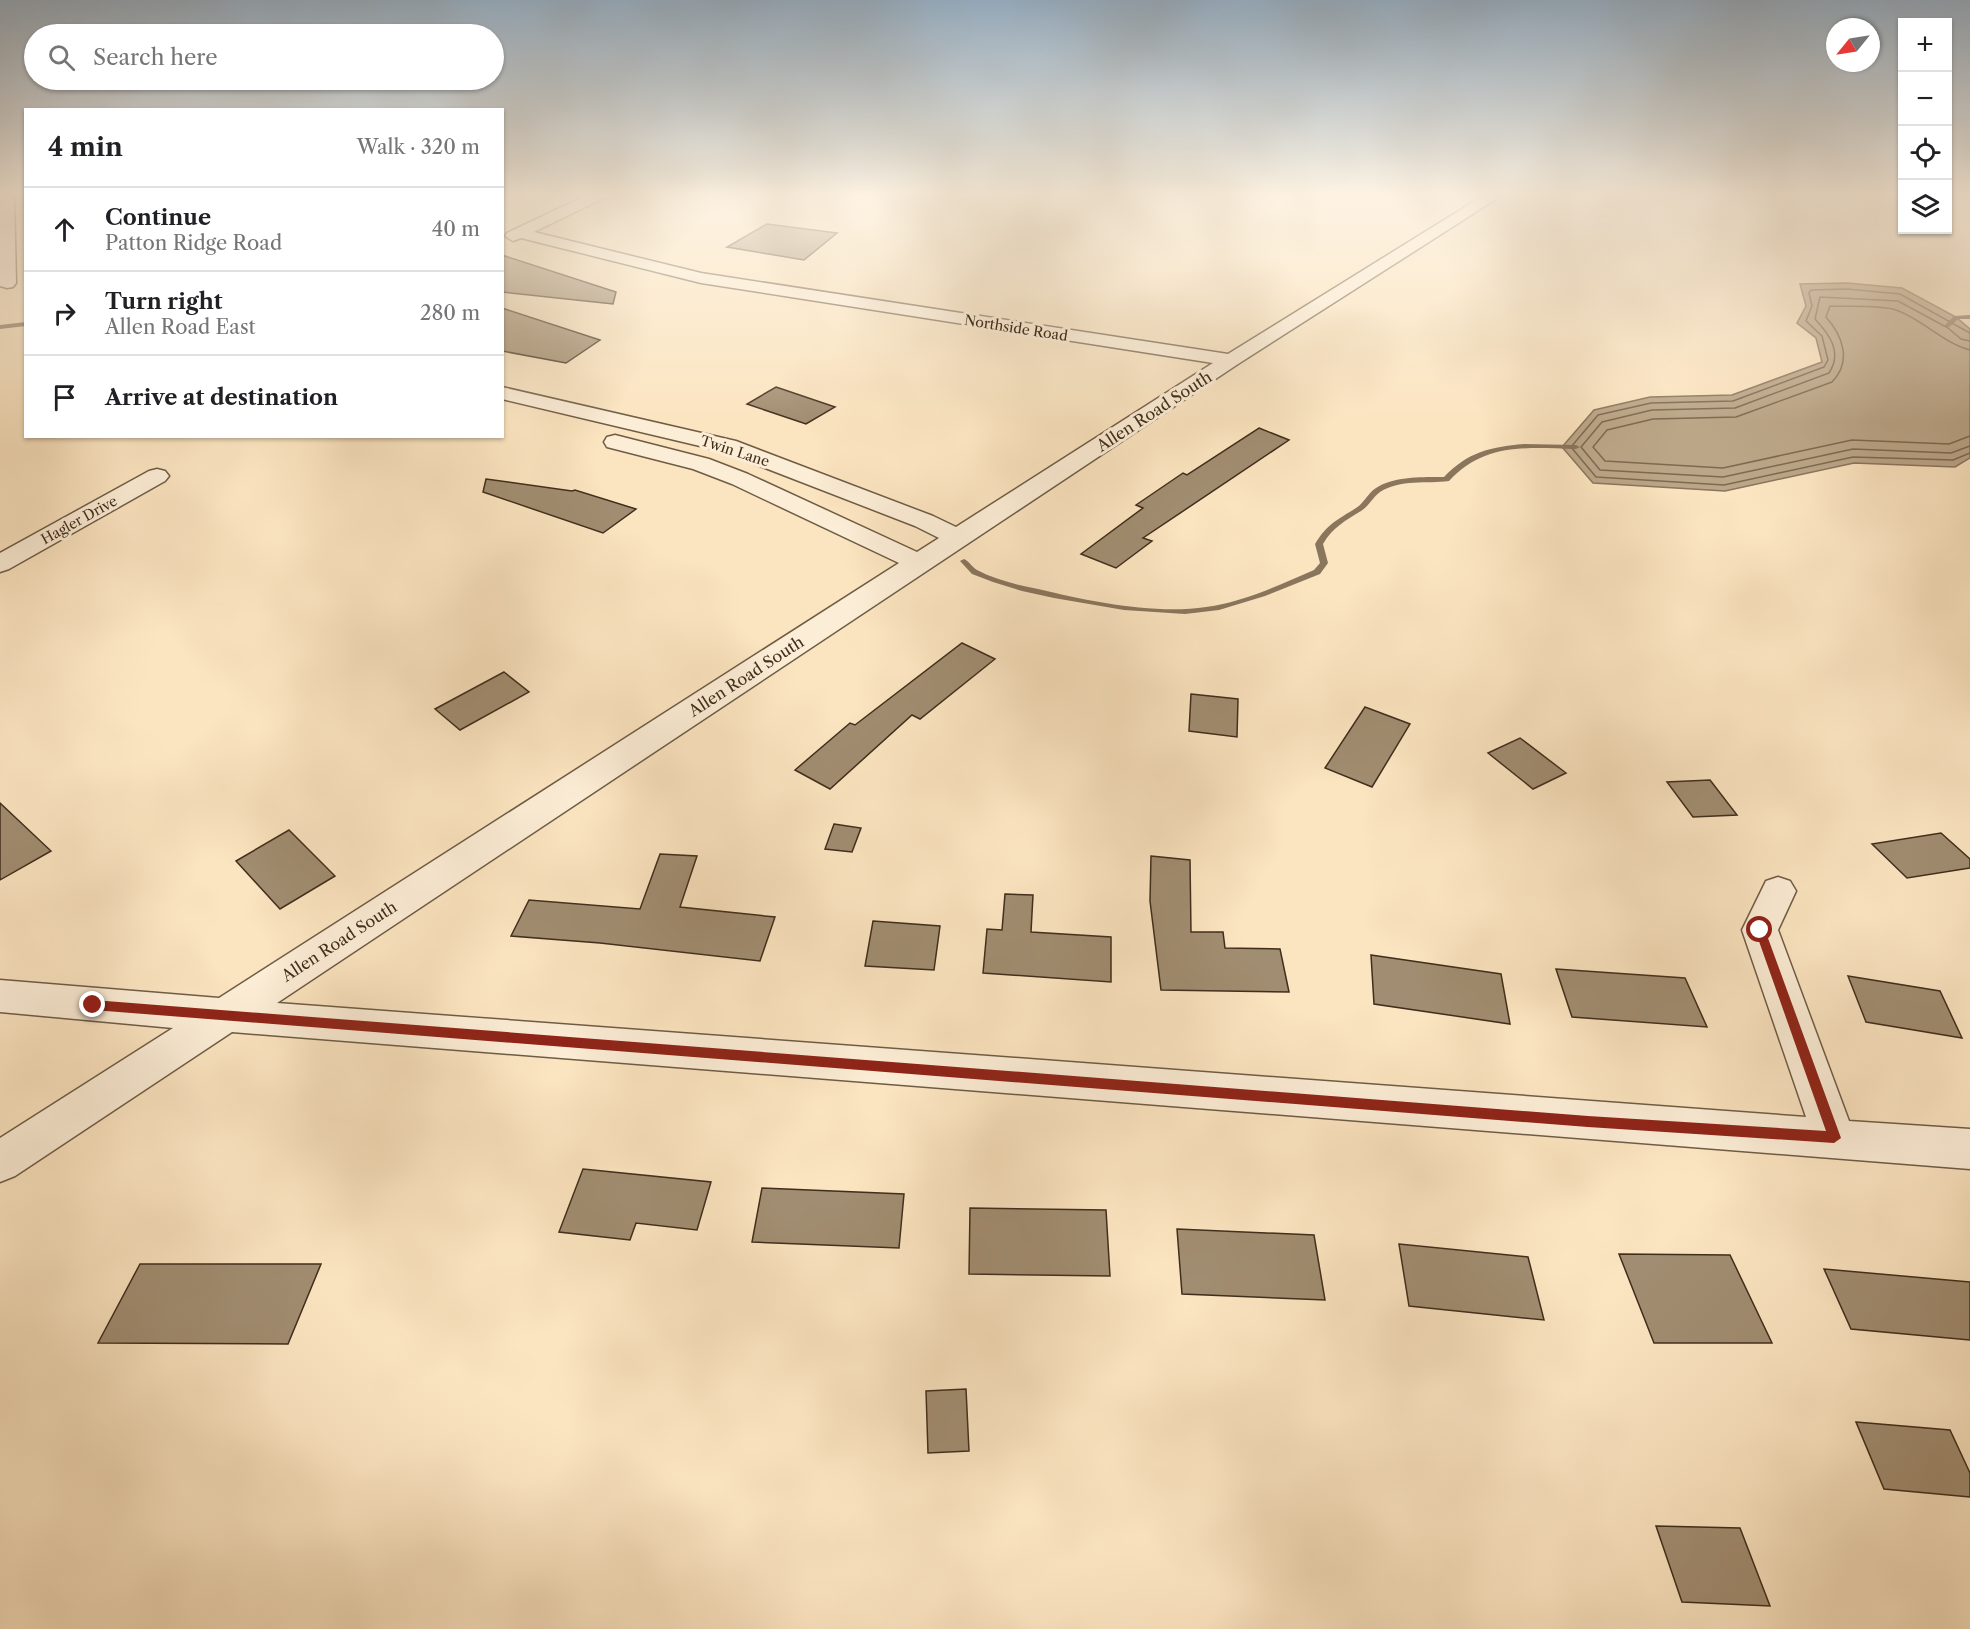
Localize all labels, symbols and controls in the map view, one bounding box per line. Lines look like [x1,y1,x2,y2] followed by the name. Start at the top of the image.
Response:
[1826,18,1880,72] north arrow
[1898,18,1952,234] map controls
[1898,18,1952,72] button: +
[24,24,504,90] search box
[45,41,78,74] icon: search
[93,44,218,71] text: Search here
[1898,72,1952,126] button: −
[1898,126,1952,180] button: locate
[48,131,123,163] text: 4 min
[357,135,480,159] text: Walk · 320 m
[1898,180,1952,234] button: layers
[105,204,211,231] text: Continue
[48,213,81,246] icon: ahead
[432,217,480,241] text: 40 m
[105,231,282,255] text: Patton Ridge Road
[105,288,223,315] text: Turn right
[48,297,81,330] icon: right
[420,301,480,325] text: 280 m
[963,311,1069,345] street label: Northside Road
[105,315,256,339] text: Allen Road East
[1092,366,1215,456] street label: Allen Road South
[48,381,81,414] icon: arrive
[105,384,338,411] text: Arrive at destination
[698,431,772,471] street label: Twin Lane
[38,492,120,548] street label: Hagler Drive
[684,631,807,721] street label: Allen Road South
[277,896,400,986] street label: Allen Road South
[1746,916,1772,942] route start
[79,991,105,1017] route end

